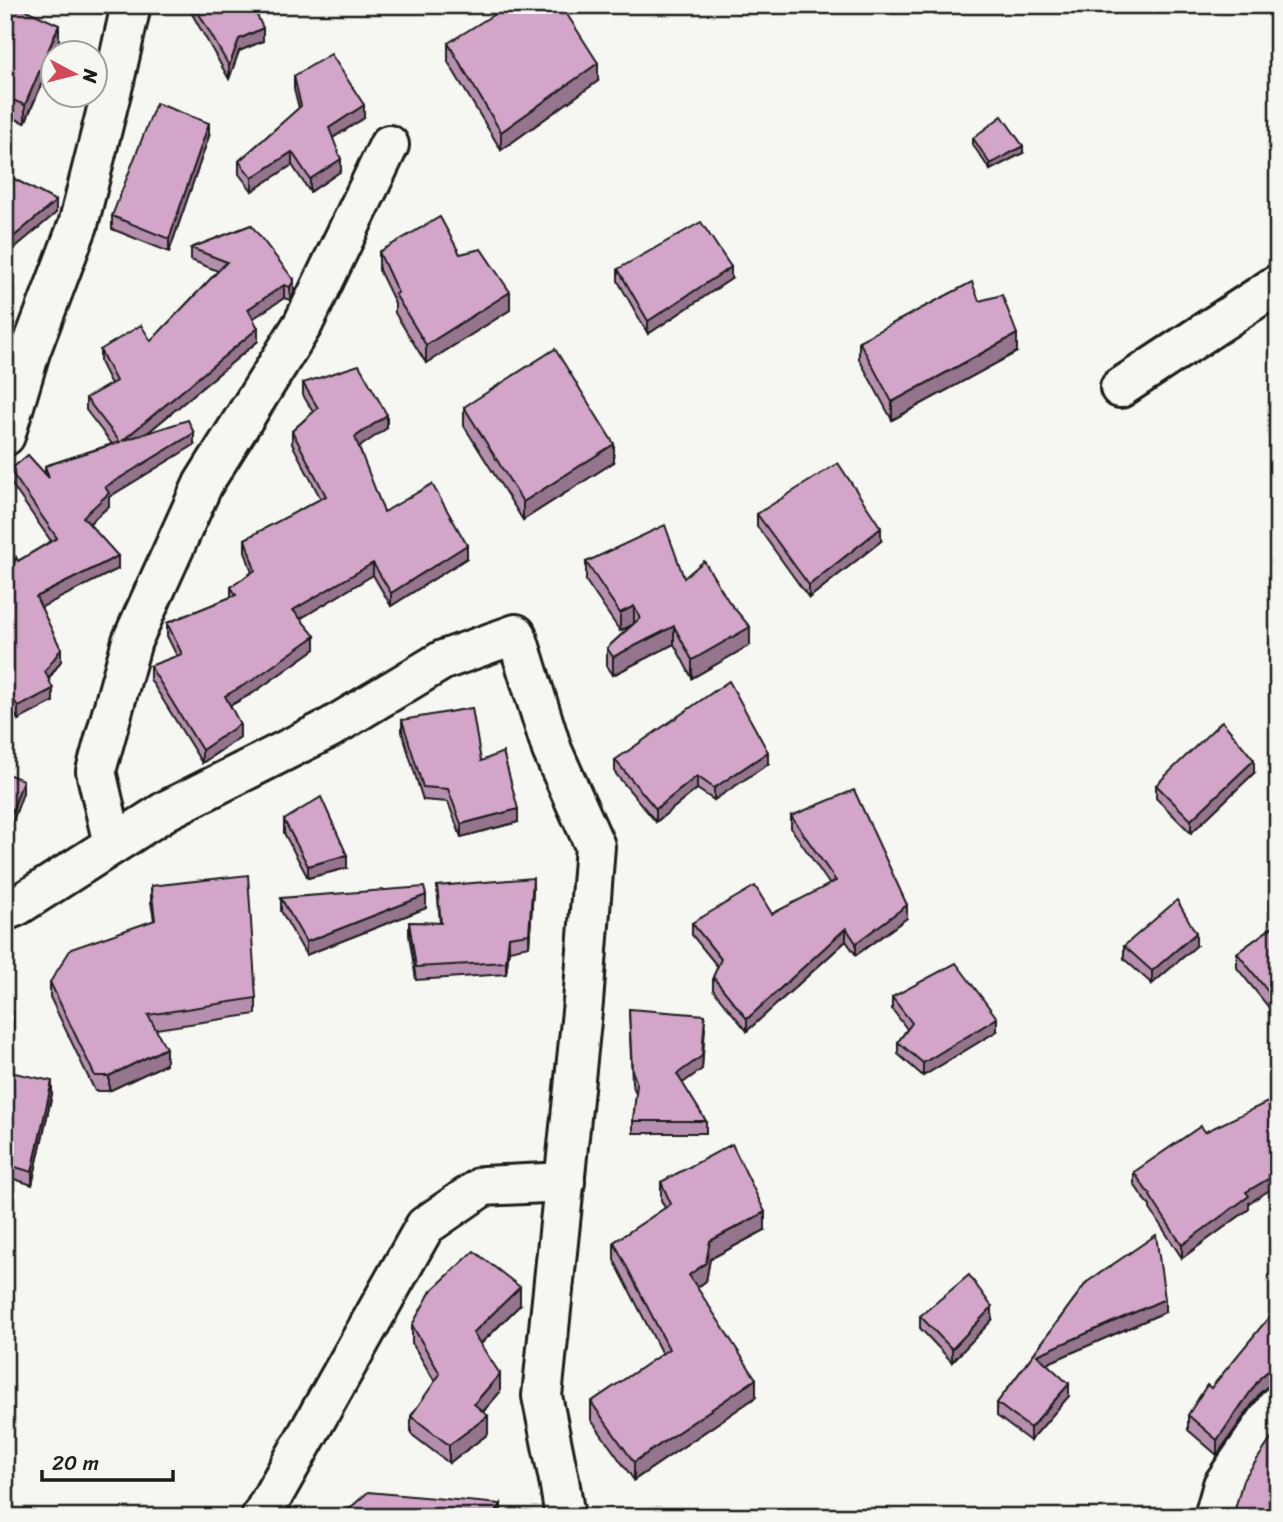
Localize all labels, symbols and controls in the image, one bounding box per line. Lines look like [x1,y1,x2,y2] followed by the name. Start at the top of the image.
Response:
[38,38,108,108] north arrow
[73,66,108,85] text: N
[42,1438,173,1482] scale bar
[52,1444,99,1482] text: 20 m

